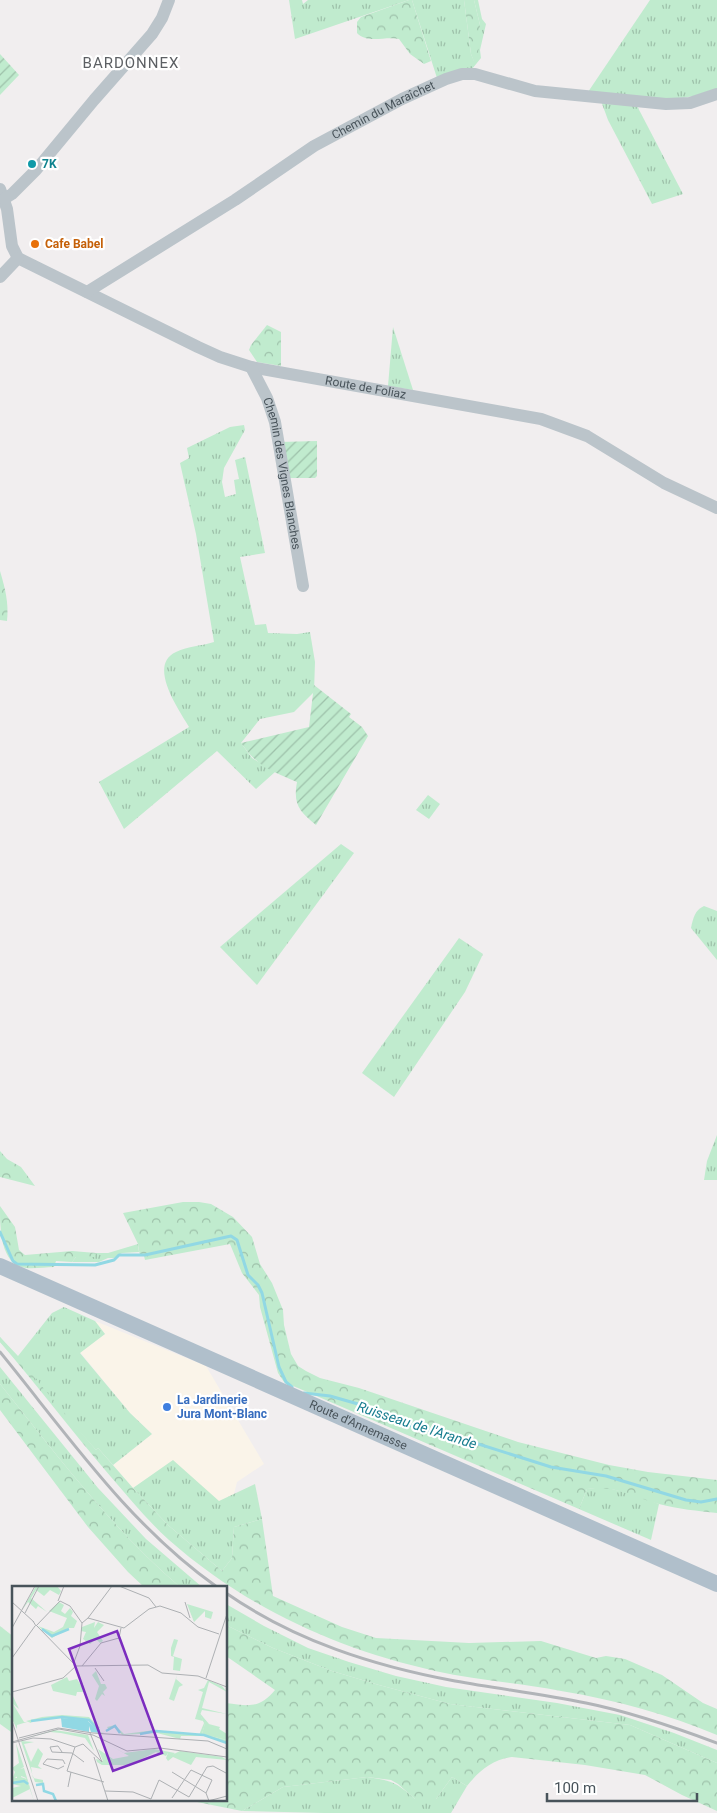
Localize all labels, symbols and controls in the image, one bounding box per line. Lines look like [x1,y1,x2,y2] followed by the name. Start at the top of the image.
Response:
[83,54,179,72] district label: BARDONNEX
[329,78,437,142] street label: Chemin du Maraîchet
[42,157,57,171] place label: 7K
[26,158,38,170] marker: 7K
[45,237,103,251] place label: Cafe Babel
[29,238,41,250] marker: Cafe Babel
[324,373,407,402] street label: Route de Foliaz
[260,396,304,551] street label: Chemin des Vignes Blanches
[177,1393,267,1421] place label: La Jardinerie Jura Mont-Blanc
[307,1397,409,1453] street label: Route d'Annemasse
[355,1398,479,1452] water label: Ruisseau de l'Arande
[161,1401,173,1413] marker: La Jardinerie Jura Mont-Blanc
[12,1586,228,1800] inset map
[547,1770,697,1802] scale bar
[554,1779,596,1797] text: 100 m

